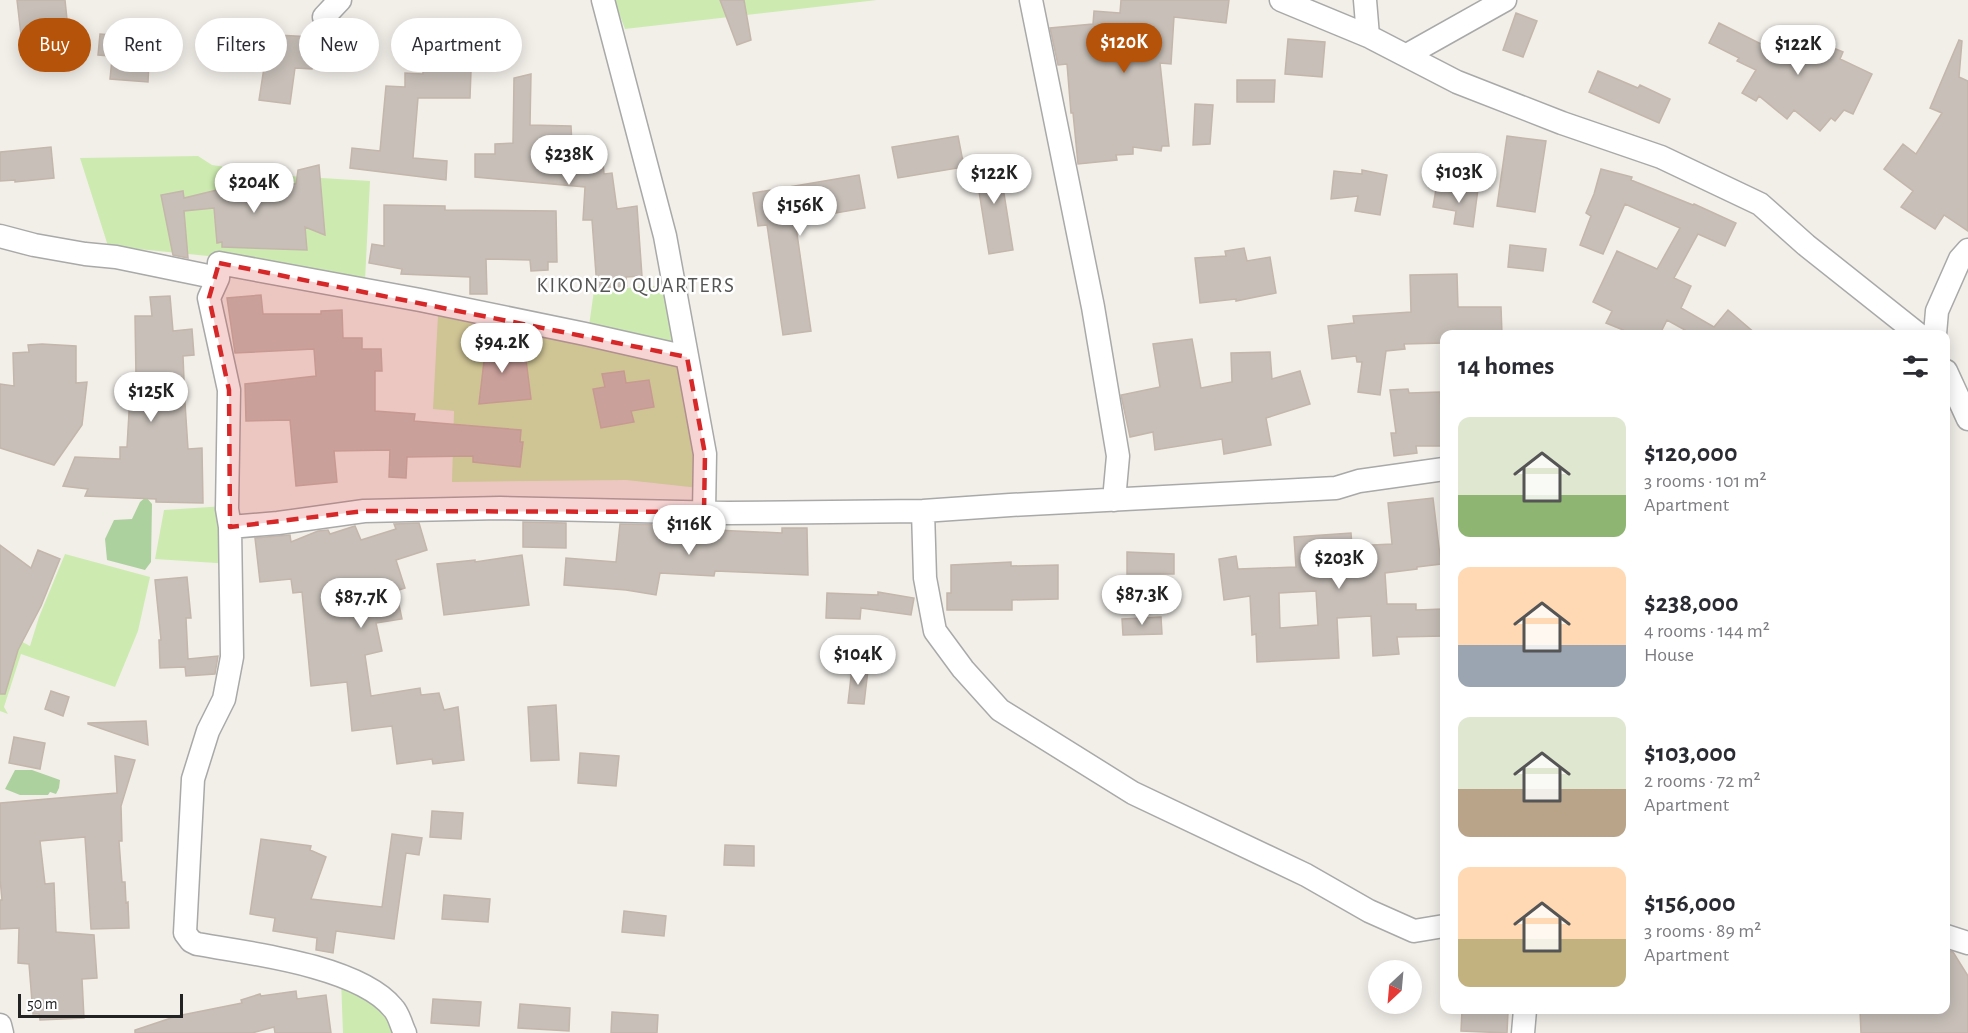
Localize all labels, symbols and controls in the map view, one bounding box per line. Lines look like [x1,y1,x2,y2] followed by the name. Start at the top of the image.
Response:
[18,18,91,72] chip: Buy
[103,18,183,72] chip: Rent
[195,18,287,72] chip: Filters
[299,18,379,72] chip: New
[391,18,522,72] chip: Apartment
[1082,23,1166,74] pin: $120K
[1756,25,1840,76] pin: $122K
[1100,32,1148,52] text: $120K
[1775,34,1821,54] text: $122K
[527,135,611,186] pin: $238K
[545,144,593,164] text: $238K
[1417,153,1501,204] pin: $103K
[952,154,1036,205] pin: $122K
[1436,162,1482,182] text: $103K
[212,163,296,214] pin: $204K
[971,163,1017,183] text: $122K
[229,172,279,192] text: $204K
[758,186,842,237] pin: $156K
[777,195,823,215] text: $156K
[537,275,735,296] district label: KIKONZO QUARTERS
[453,323,551,374] pin: $94.2K
[475,332,529,352] text: $94.2K
[1899,350,1932,383] icon: filters
[1458,353,1554,379] text: 14 homes
[109,372,193,423] pin: $125K
[128,381,174,401] text: $125K
[1644,440,1737,466] text: $120,000
[1506,441,1578,513] icon: home
[1644,471,1767,491] text: 3 rooms · 101 m²
[1644,495,1729,515] text: Apartment
[647,505,731,556] pin: $116K
[667,514,711,534] text: $116K
[1297,539,1381,590] pin: $203K
[1314,548,1364,568] text: $203K
[1093,575,1191,626] pin: $87.3K
[312,578,410,629] pin: $87.7K
[1116,584,1168,604] text: $87.3K
[335,587,387,607] text: $87.7K
[1644,590,1739,616] text: $238,000
[1506,591,1578,663] icon: home
[1644,621,1770,641] text: 4 rooms · 144 m²
[816,635,900,686] pin: $104K
[834,644,882,664] text: $104K
[1644,645,1694,665] text: House
[1644,740,1736,766] text: $103,000
[1506,741,1578,813] icon: home
[1644,771,1761,791] text: 2 rooms · 72 m²
[1644,795,1729,815] text: Apartment
[1644,890,1735,916] text: $156,000
[1506,891,1578,963] icon: home
[1644,921,1761,941] text: 3 rooms · 89 m²
[1644,945,1729,965] text: Apartment
[1368,960,1422,1014] north arrow
[1368,960,1422,1014] map controls
[18,991,183,1018] scale bar
[27,996,58,1012] text: 50 m

